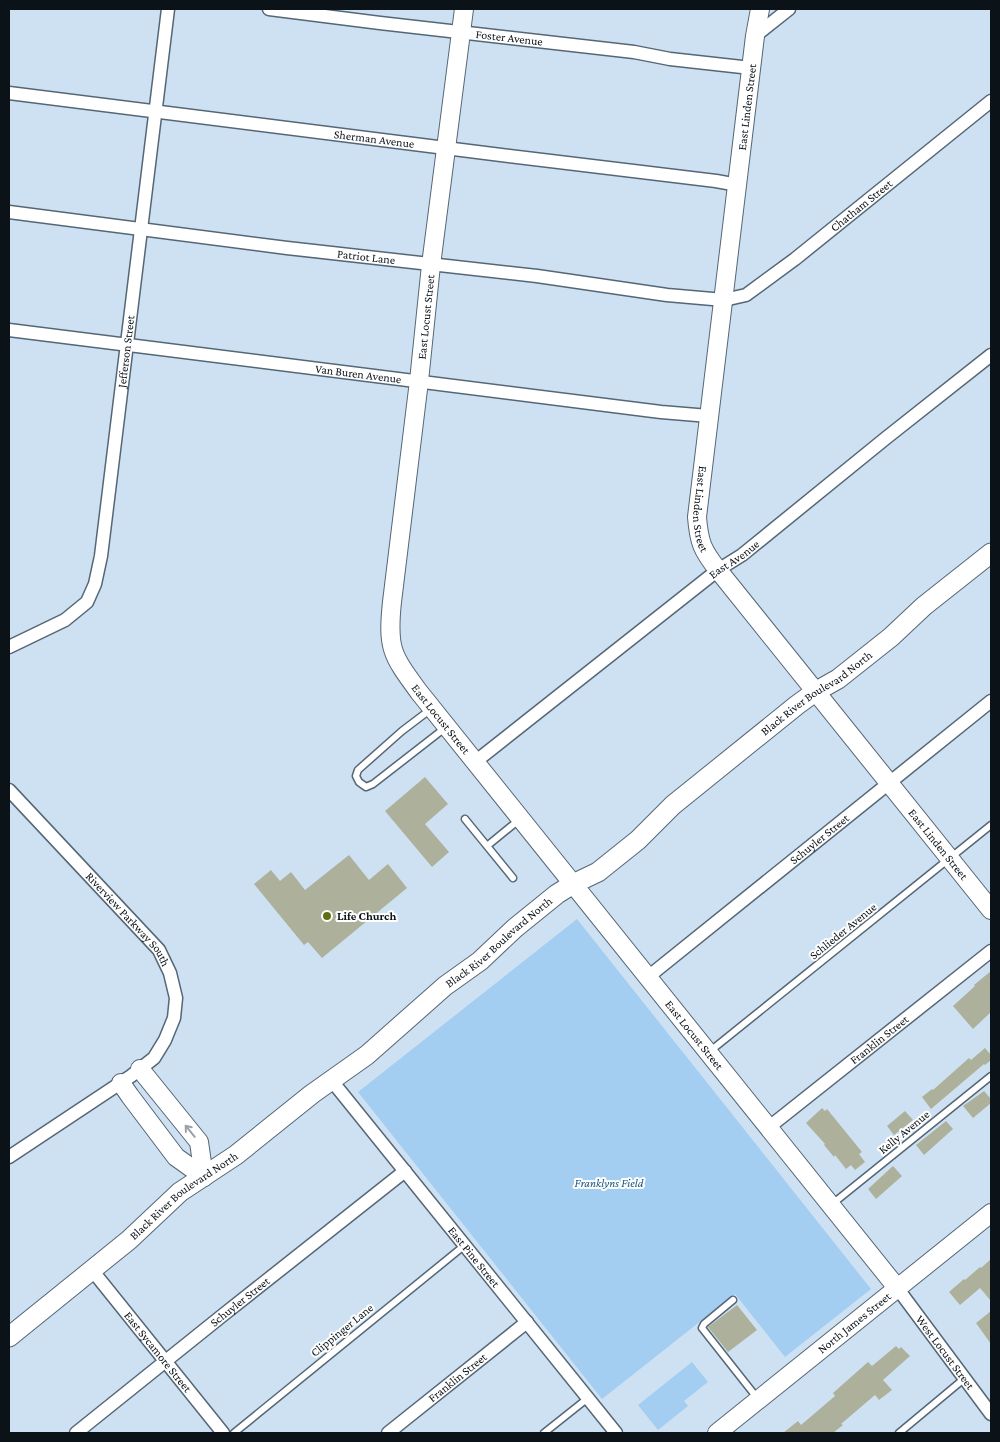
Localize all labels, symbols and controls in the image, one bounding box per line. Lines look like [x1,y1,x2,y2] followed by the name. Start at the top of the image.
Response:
[475,27,544,49] street label: Foster Avenue
[735,62,759,151] street label: East Linden Street
[333,127,415,151] street label: Sherman Avenue
[828,176,896,235] street label: Chatham Street
[336,247,396,267] street label: Patriot Lane
[415,273,438,360] street label: East Locust Street
[115,313,138,389] street label: Jefferson Street
[314,362,402,386] street label: Van Buren Avenue
[690,465,712,555] street label: East Linden Street
[706,537,762,582] street label: East Avenue
[758,647,875,738] street label: Black River Boulevard North
[408,681,474,758] street label: East Locust Street
[906,806,972,883] street label: East Linden Street
[787,810,853,867] street label: Schuyler Street
[83,869,173,969] street label: Riverview Parkway South
[443,893,555,990] street label: Black River Boulevard North
[807,900,879,962] street label: Schlieder Avenue
[337,909,396,923] place label: Life Church
[321,910,333,922] marker: Life Church
[662,997,727,1074] street label: East Locust Street
[847,1012,912,1067] street label: Franklin Street
[876,1107,932,1157] street label: Kelly Avenue
[185,1125,196,1138] one-way arrow
[127,1148,241,1243] street label: Black River Boulevard North
[575,1176,644,1190] park label: Franklyns Field
[445,1224,503,1291] street label: East Pine Street
[207,1273,273,1330] street label: Schuyler Street
[815,1289,894,1356] street label: North James Street
[308,1301,376,1359] street label: Clippinger Lane
[121,1309,195,1396] street label: East Sycamore Street
[913,1312,978,1393] street label: West Locust Street
[426,1349,490,1405] street label: Franklin Street

